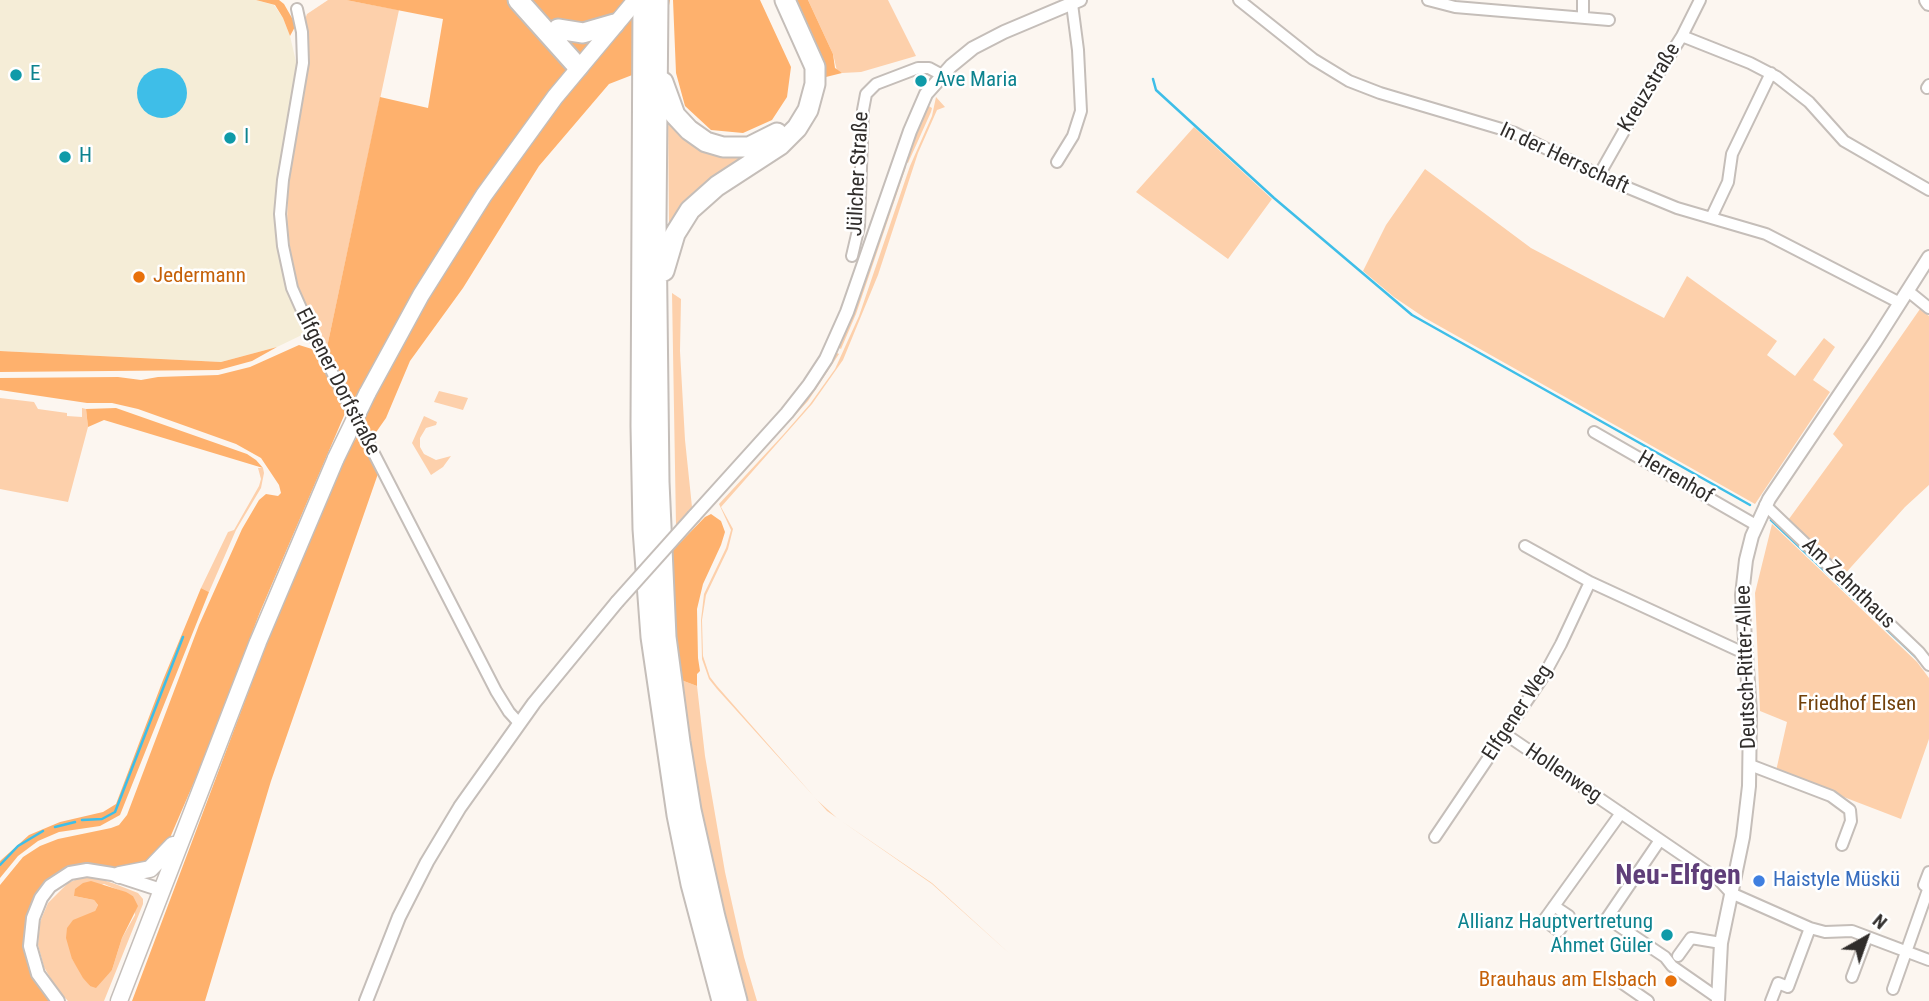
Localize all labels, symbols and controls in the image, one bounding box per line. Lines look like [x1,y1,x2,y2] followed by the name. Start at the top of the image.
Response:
[1614,39,1686,137] street label: Kreuzstraße
[30,62,40,88] place label: E
[8,67,24,83] marker: E
[935,68,1017,94] place label: Ave Maria
[913,73,929,89] marker: Ave Maria
[843,111,875,237] street label: Jülicher Straße
[1495,118,1633,200] street label: In der Herrschaft
[244,125,249,151] place label: I
[222,130,238,146] marker: I
[79,144,92,170] place label: H
[57,149,73,165] marker: H
[153,264,246,290] place label: Jedermann
[131,269,147,285] marker: Jedermann
[289,304,385,460] street label: Elfgener Dorfstraße
[1633,446,1717,510] street label: Herrenhof
[1796,533,1900,635] street label: Am Zehnthaus
[1732,585,1762,749] street label: Deutsch-Ritter-Allee
[1478,660,1558,766] street label: Elfgener Weg
[1798,692,1916,718] park label: Friedhof Elsen
[1520,739,1606,809] street label: Hollenweg
[1615,860,1741,894] district label: Neu-Elfgen
[1773,868,1900,894] place label: Haistyle Müskü
[1751,873,1767,889] marker: Haistyle Müskü
[1831,903,1901,973] north arrow
[1868,909,1892,934] text: N
[1458,910,1653,960] place label: Allianz Hauptvertretung Ahmet Güler
[1659,927,1675,943] marker: Allianz Hauptvertretung Ahmet Güler
[1479,968,1657,994] place label: Brauhaus am Elsbach
[1663,973,1679,989] marker: Brauhaus am Elsbach

